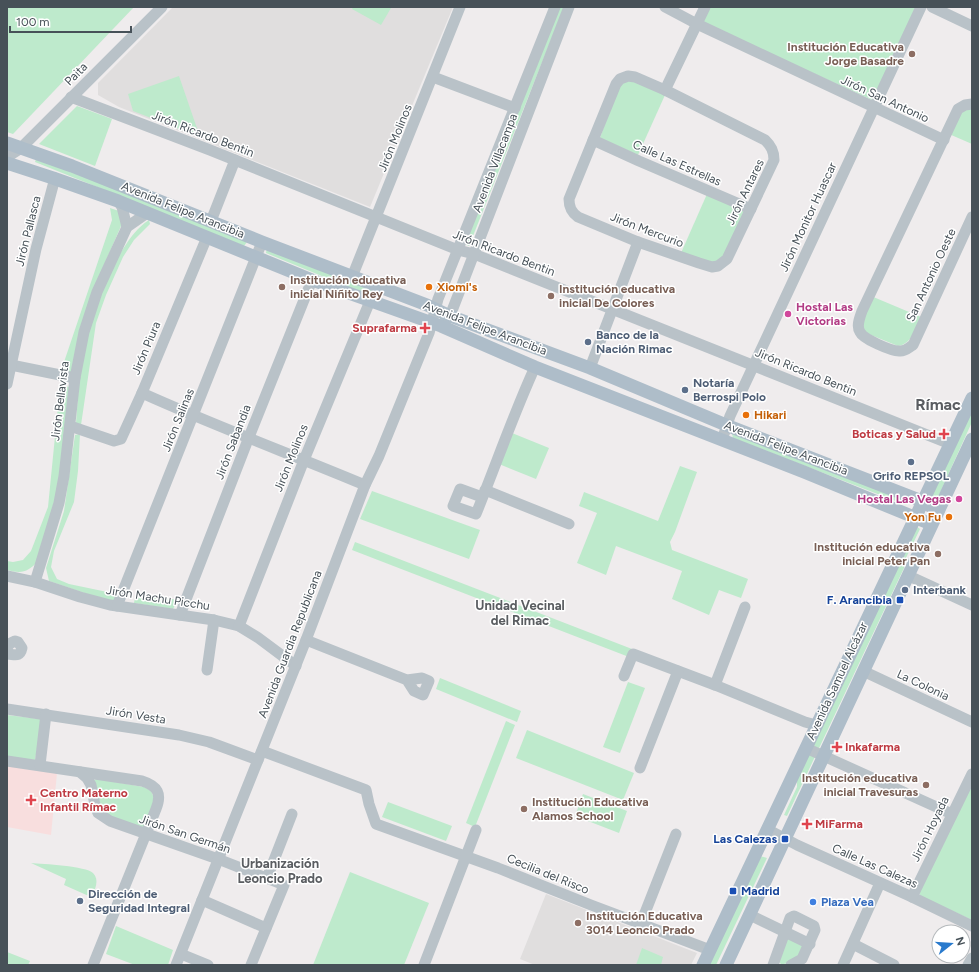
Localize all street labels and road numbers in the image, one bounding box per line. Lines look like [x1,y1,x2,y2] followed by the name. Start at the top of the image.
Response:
[62,60,90,88] street label: Paita
[839,72,931,126] street label: Jirón San Antonio
[375,102,415,174] street label: Jirón Molinos
[150,108,256,160] street label: Jirón Ricardo Bentin
[470,112,520,214] street label: Avenida Villacampa
[631,137,724,189] street label: Calle Las Estrellas
[723,157,767,227] street label: Jirón Antares
[777,160,839,274] street label: Jirón Monitor Huascar
[119,179,247,241] street label: Avenida Felipe Arancibia
[12,194,44,268] street label: Jirón Pallasca
[608,210,686,250] street label: Jirón Mercurio
[903,226,959,324] street label: San Antonio Oeste
[451,227,557,279] street label: Jirón Ricardo Bentin
[421,298,549,358] street label: Avenida Felipe Arancibia
[129,319,163,377] street label: Jirón Piura
[753,345,859,399] street label: Jirón Ricardo Bentin
[48,360,72,442] street label: Jirón Bellavista
[159,386,197,454] street label: Jirón Salinas
[212,403,254,481] street label: Jirón Sabandia
[722,418,850,478] street label: Avenida Felipe Arancibia
[271,422,311,494] street label: Jirón Molinos
[255,568,325,720] street label: Avenida Guardia Republicana
[105,583,211,613] street label: Jirón Machu Picchu
[804,620,870,742] street label: Avenida Samuel Alcázar
[895,667,951,703] street label: La Colonia
[105,703,167,727] street label: Jirón Vesta
[908,794,952,864] street label: Jirón Hoyada
[138,812,233,856] street label: Jirón San Germán
[830,841,920,891] street label: Calle Las Calezas
[505,851,591,897] street label: Cecilia del Risco

